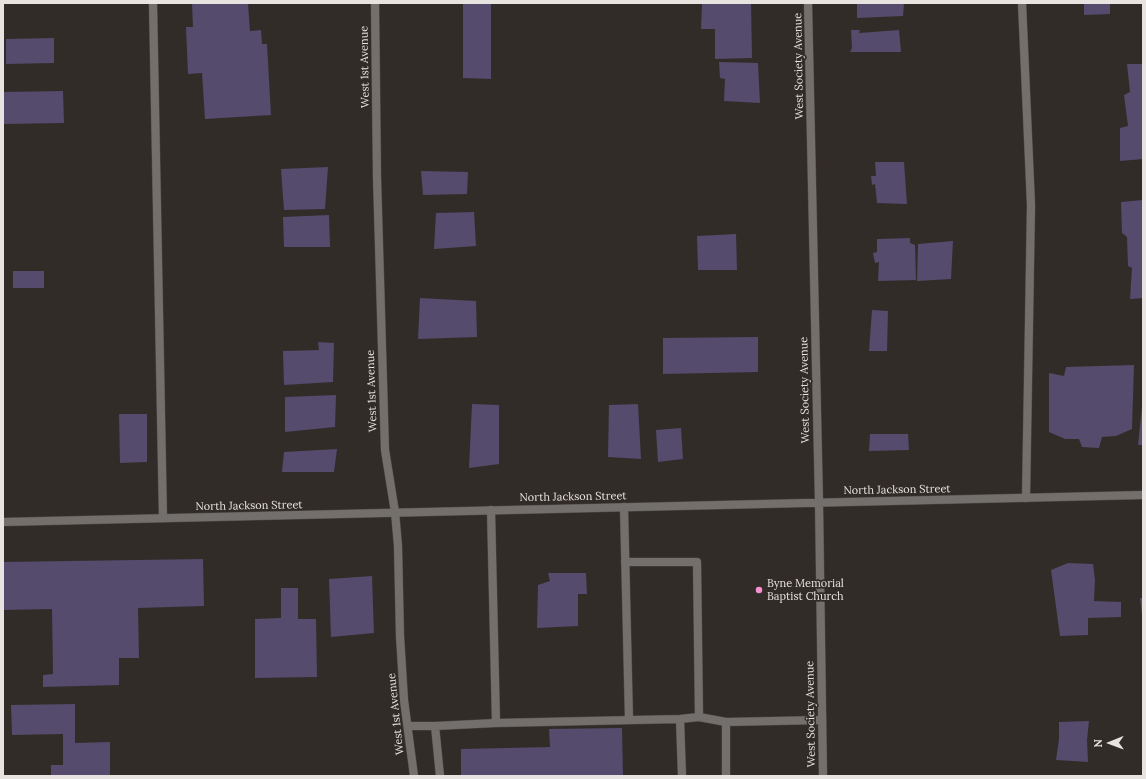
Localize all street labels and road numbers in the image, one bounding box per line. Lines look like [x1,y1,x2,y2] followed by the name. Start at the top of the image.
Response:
[791,13,807,119] street label: West Society Avenue
[358,26,372,108] street label: West 1st Avenue
[797,337,813,443] street label: West Society Avenue
[364,350,380,432] street label: West 1st Avenue
[843,482,951,498] street label: North Jackson Street
[519,489,627,505] street label: North Jackson Street
[195,498,303,514] street label: North Jackson Street
[803,661,819,767] street label: West Society Avenue
[385,672,407,756] street label: West 1st Avenue

